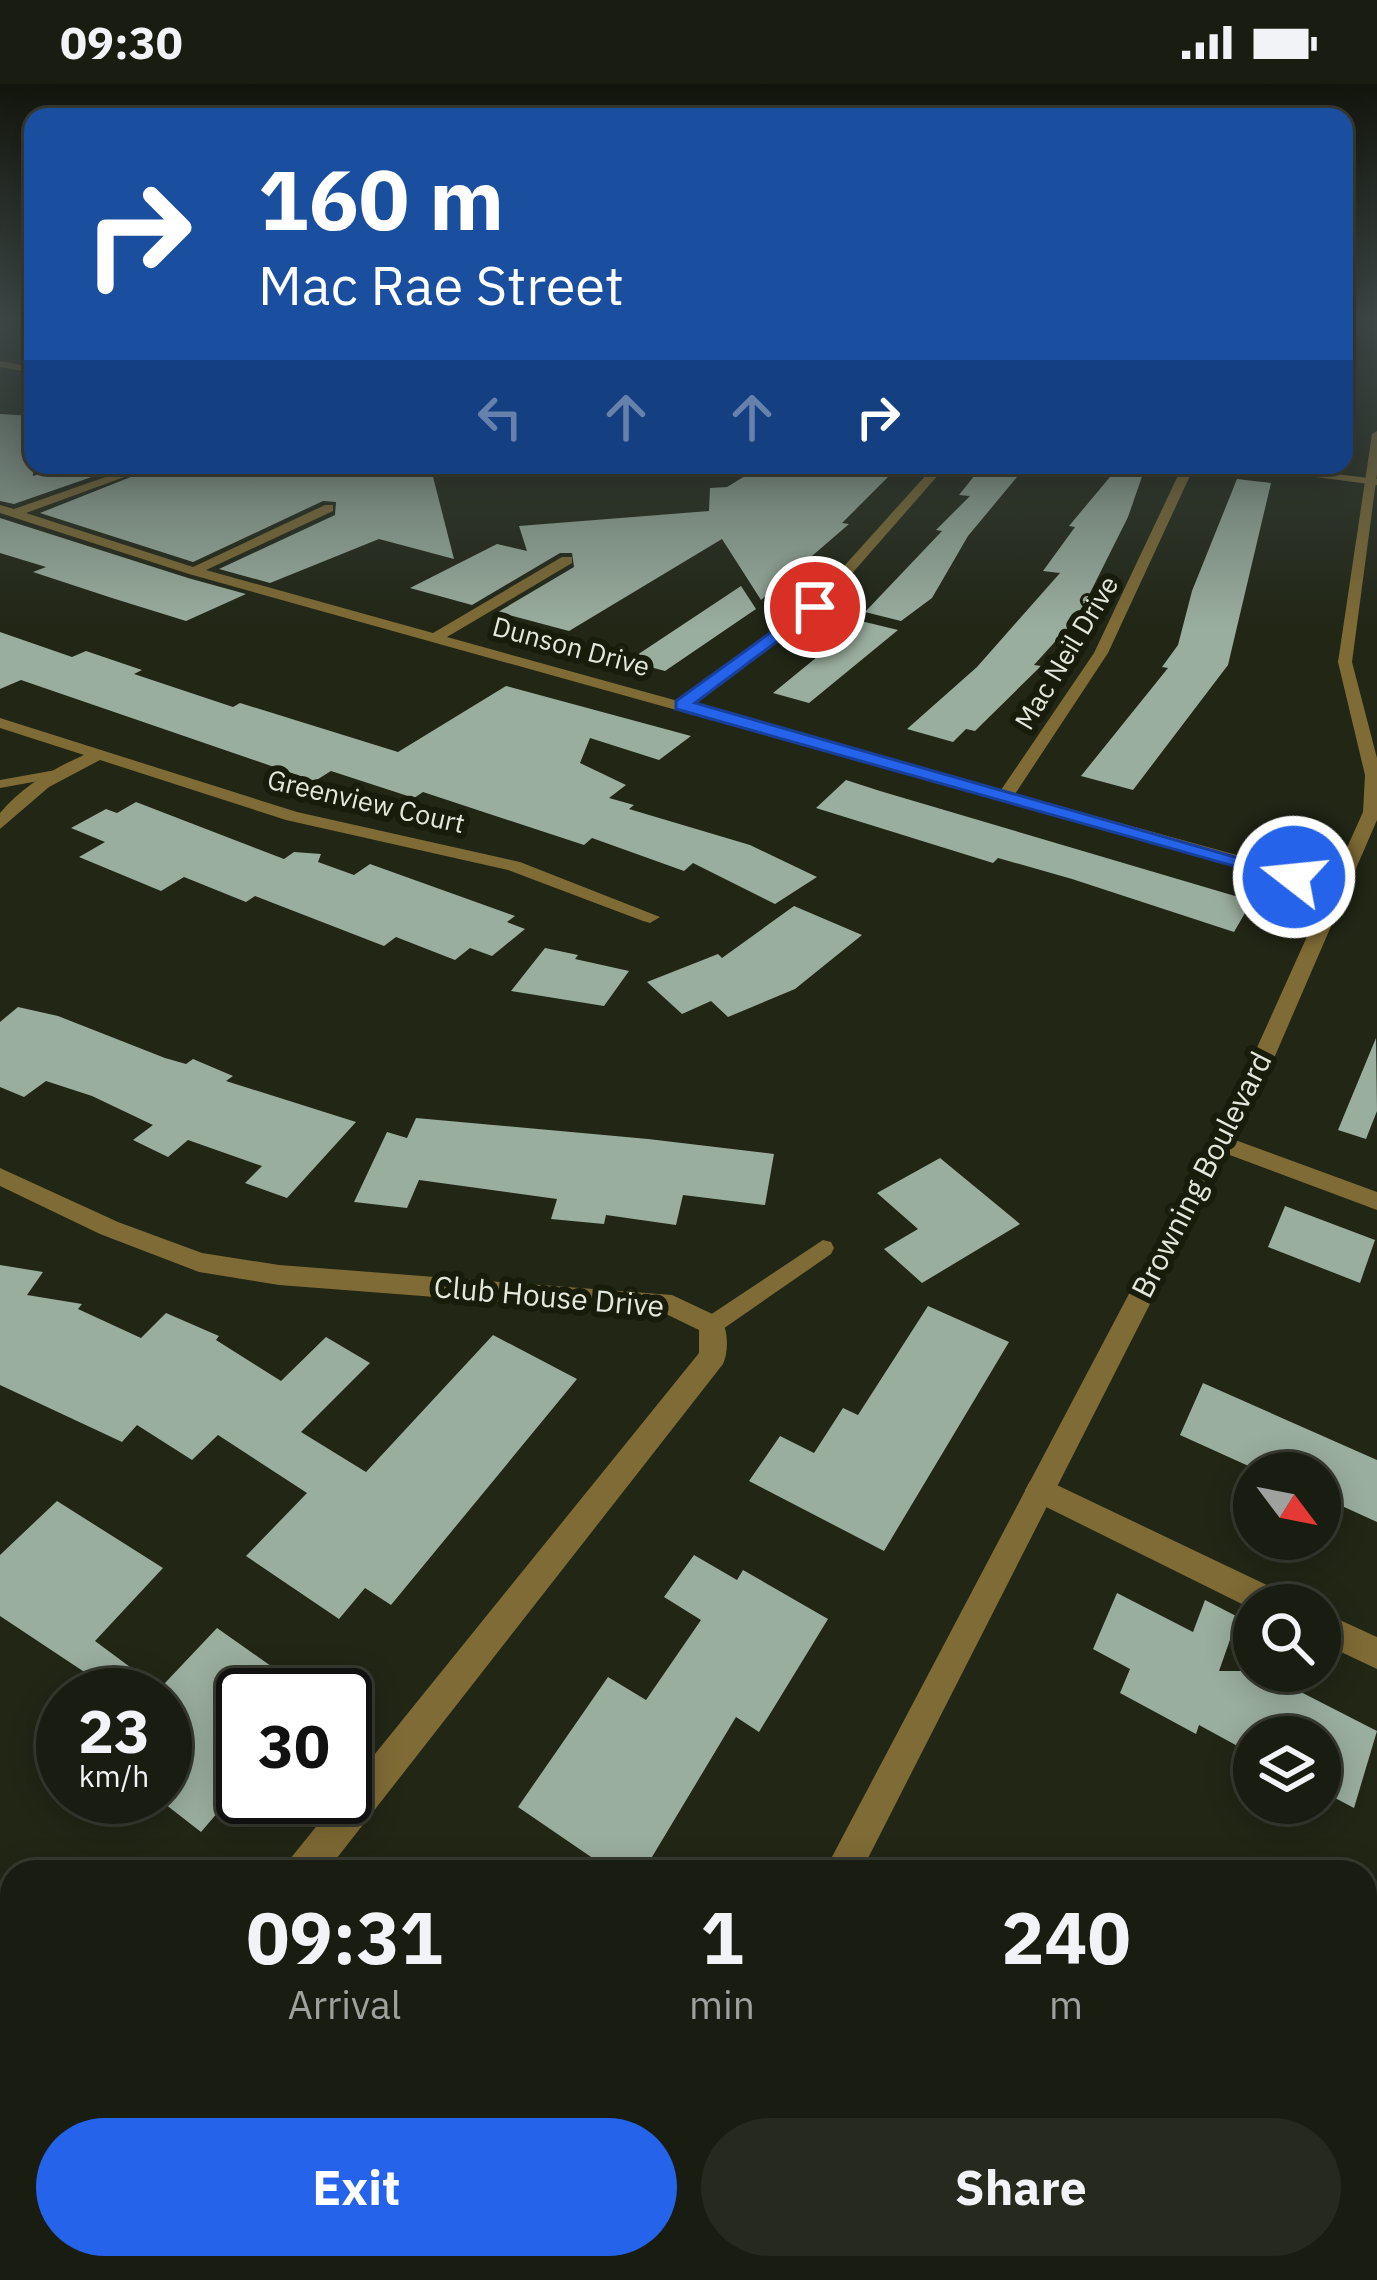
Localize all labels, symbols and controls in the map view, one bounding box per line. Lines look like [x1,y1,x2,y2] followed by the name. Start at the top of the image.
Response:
[60,13,183,71] text: 09:30
[258,144,504,253] text: 160 m
[60,156,216,312] icon: right
[258,250,624,320] text: Mac Rae Street
[467,384,533,450] icon: left
[593,384,659,450] icon: ahead
[719,384,785,450] icon: ahead
[845,384,911,450] icon: right
[764,556,866,658] pin
[1006,569,1125,736] street label: Mac Neil Drive
[782,574,848,640] icon: arrive
[489,608,654,683] street label: Dunson Drive
[264,761,469,840] street label: Greenview Court
[1231,814,1357,940] position arrow
[1122,1045,1280,1304] street label: Browning Boulevard
[432,1266,666,1325] street label: Club House Drive
[1233,1452,1341,1560] north arrow
[1233,1452,1341,1824] map controls
[1233,1584,1341,1692] button: search
[216,1668,372,1824] speed limit sign: 30
[78,1691,150,1770] text: 23
[1233,1716,1341,1824] button: layers
[79,1756,149,1795] text: km/h
[246,1890,443,1984] text: 09:31
[700,1890,744,1984] text: 1
[1001,1890,1131,1984] text: 240
[288,1979,401,2030] text: Arrival
[689,1979,755,2030] text: min
[1049,1979,1083,2030] text: m
[36,2118,677,2256] button: Exit
[701,2118,1341,2256] button: Share

